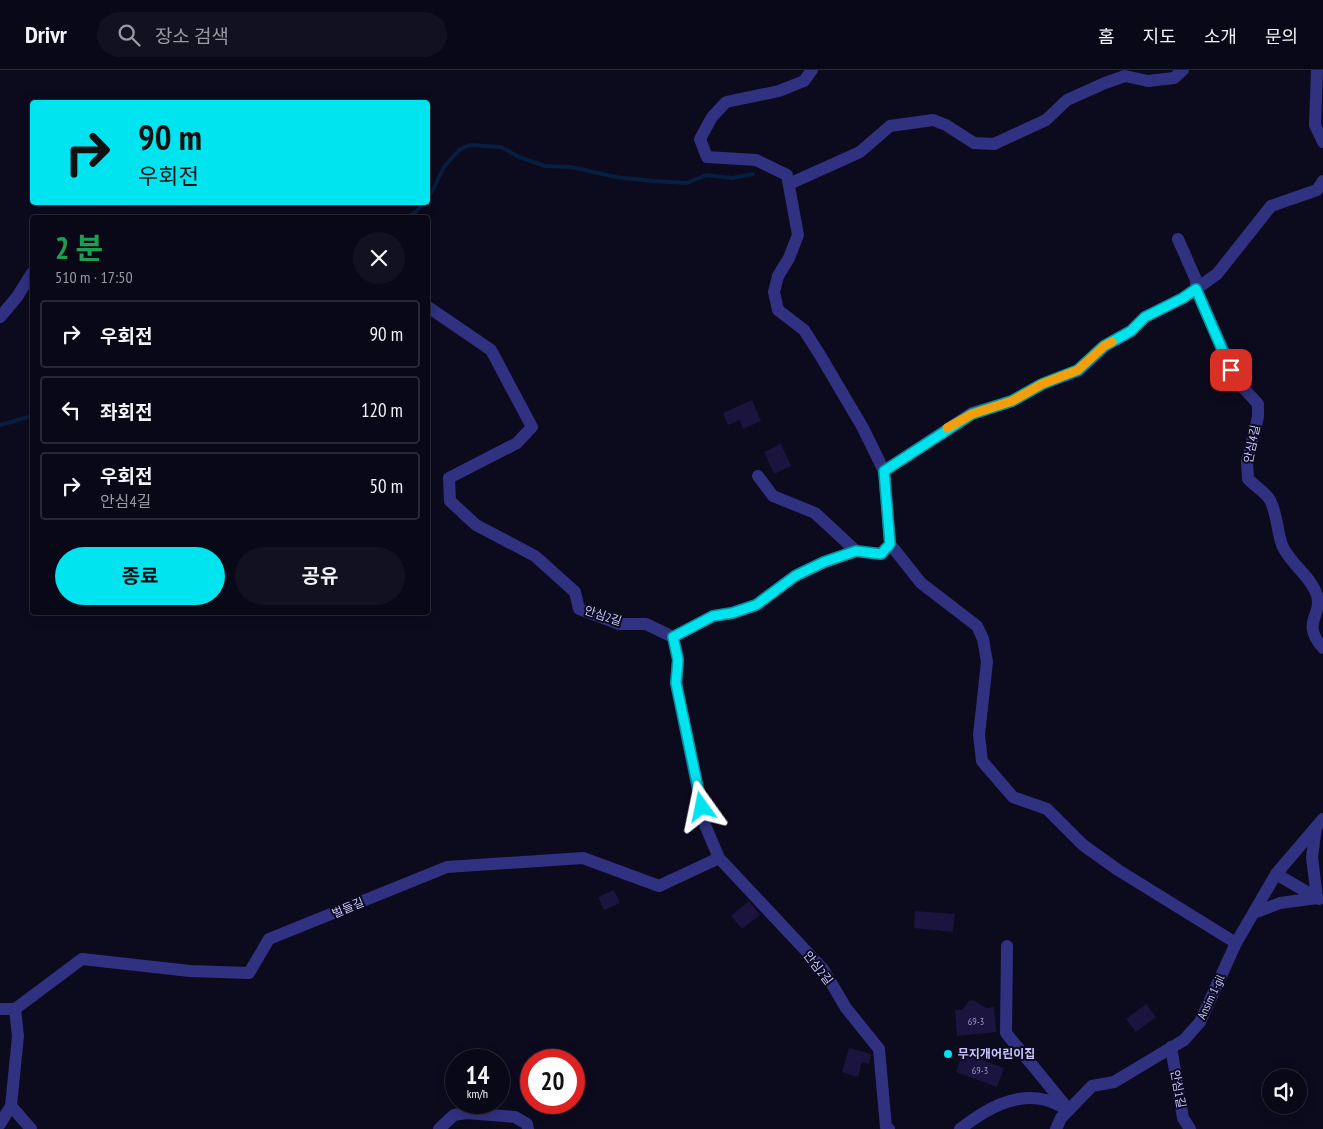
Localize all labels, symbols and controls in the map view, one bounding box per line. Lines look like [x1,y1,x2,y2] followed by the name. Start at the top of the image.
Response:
[97,12,447,57] search box
[25,19,67,50] text: Drivr
[115,21,143,49] icon: search
[155,24,229,48] text: 장소 검색
[1098,25,1115,48] text: 홈
[1143,25,1176,48] text: 지도
[1204,25,1237,48] text: 소개
[1265,25,1298,48] text: 문의
[138,114,202,160] text: 90 m
[55,120,120,185] icon: right
[138,162,199,190] text: 우회전
[55,228,103,267] text: 2 분
[353,232,405,284] button: close
[55,267,133,287] text: 510 m · 17:50
[57,320,85,348] icon: right
[370,322,403,346] text: 90 m
[100,324,152,348] text: 우회전
[1210,349,1252,391] pin
[1217,356,1245,384] icon: arrive
[57,396,85,424] icon: left
[361,398,403,422] text: 120 m
[100,400,152,424] text: 좌회전
[1240,423,1263,464] street label: 안심4길
[100,464,152,488] text: 우회전
[57,472,85,500] icon: right
[370,474,403,498] text: 50 m
[100,491,151,511] text: 안심4길
[55,547,225,605] button: 종료
[235,547,405,605] button: 공유
[583,602,624,629] street label: 안심2길
[675,780,727,832] position arrow
[330,894,366,921] street label: 벌들길
[801,948,836,987] street label: 안심2길
[1194,972,1227,1021] street label: Ansim 1-gil
[968,1015,984,1028] house number: 69-3
[958,1046,1035,1061] place label: 무지개어린이집
[942,1048,954,1060] marker: 무지개어린이집
[520,1049,585,1114] speed limit sign: 20
[466,1059,489,1091] text: 14
[972,1064,988,1077] house number: 69-3
[1168,1069,1189,1109] street label: 안심1길
[1262,1069,1307,1114] map controls
[1262,1069,1307,1114] button: sound
[467,1086,488,1101] text: km/h

